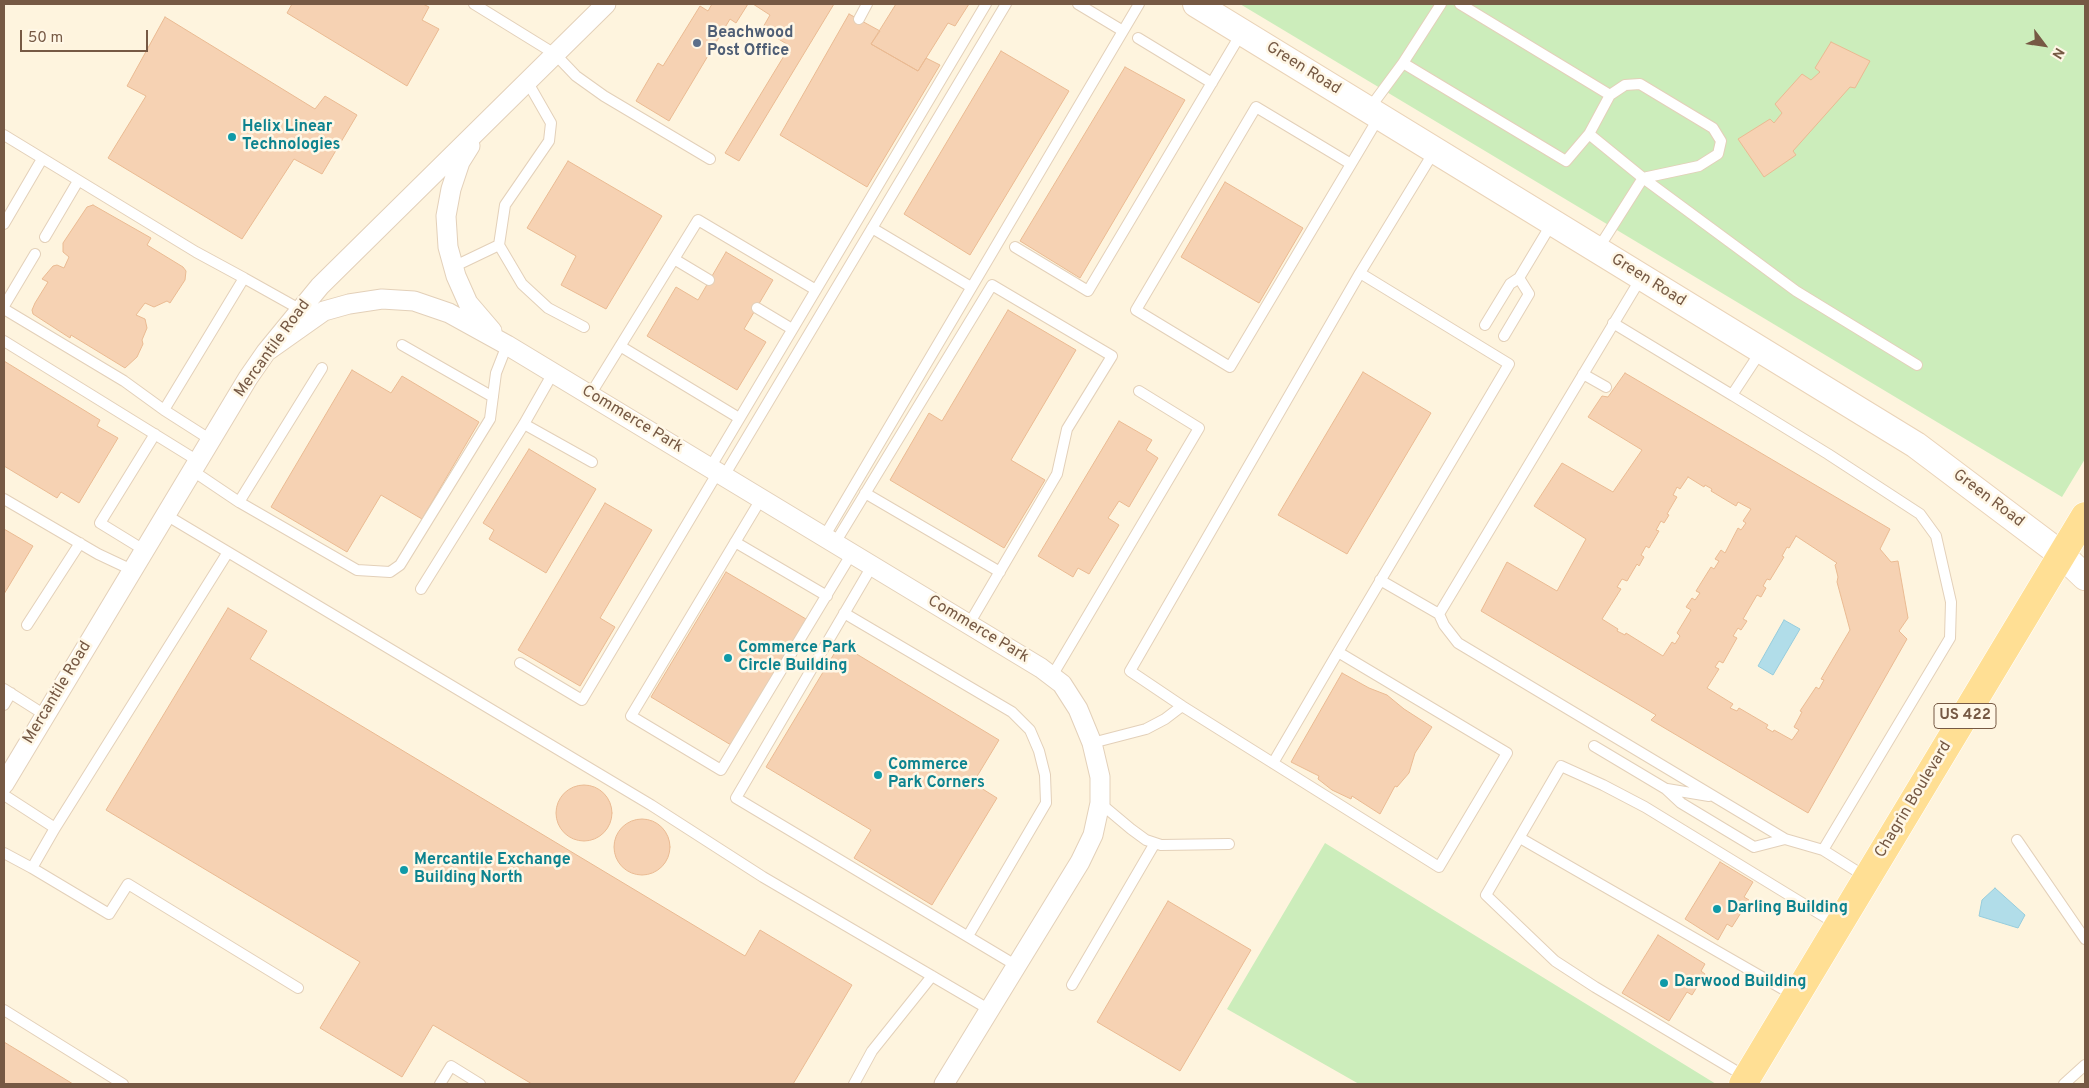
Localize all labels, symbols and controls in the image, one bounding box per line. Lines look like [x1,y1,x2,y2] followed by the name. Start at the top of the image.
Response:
[22,20,150,52] scale bar
[2019,20,2069,70] north arrow
[707,24,793,62] place label: Beachwood Post Office
[28,29,63,48] text: 50 m
[691,37,703,49] marker: Beachwood Post Office
[1262,39,1344,99] street label: Green Road
[2047,44,2067,62] text: N
[242,118,341,156] place label: Helix Linear Technologies
[226,131,238,143] marker: Helix Linear Technologies
[1607,251,1689,311] street label: Green Road
[231,296,315,402] street label: Mercantile Road
[578,382,686,458] street label: Commerce Park
[1949,466,2027,532] street label: Green Road
[924,592,1032,668] street label: Commerce Park
[20,638,96,748] street label: Mercantile Road
[738,639,856,677] place label: Commerce Park Circle Building
[722,652,734,664] marker: Commerce Park Circle Building
[1934,704,1996,728] road number: US 422
[1872,738,1956,862] street label: Chagrin Boulevard
[888,756,985,794] place label: Commerce Park Corners
[872,769,884,781] marker: Commerce Park Corners
[414,851,571,889] place label: Mercantile Exchange Building North
[398,864,410,876] marker: Mercantile Exchange Building North
[1727,899,1848,919] place label: Darling Building
[1711,903,1723,915] marker: Darling Building
[1674,973,1806,993] place label: Darwood Building
[1658,977,1670,989] marker: Darwood Building

